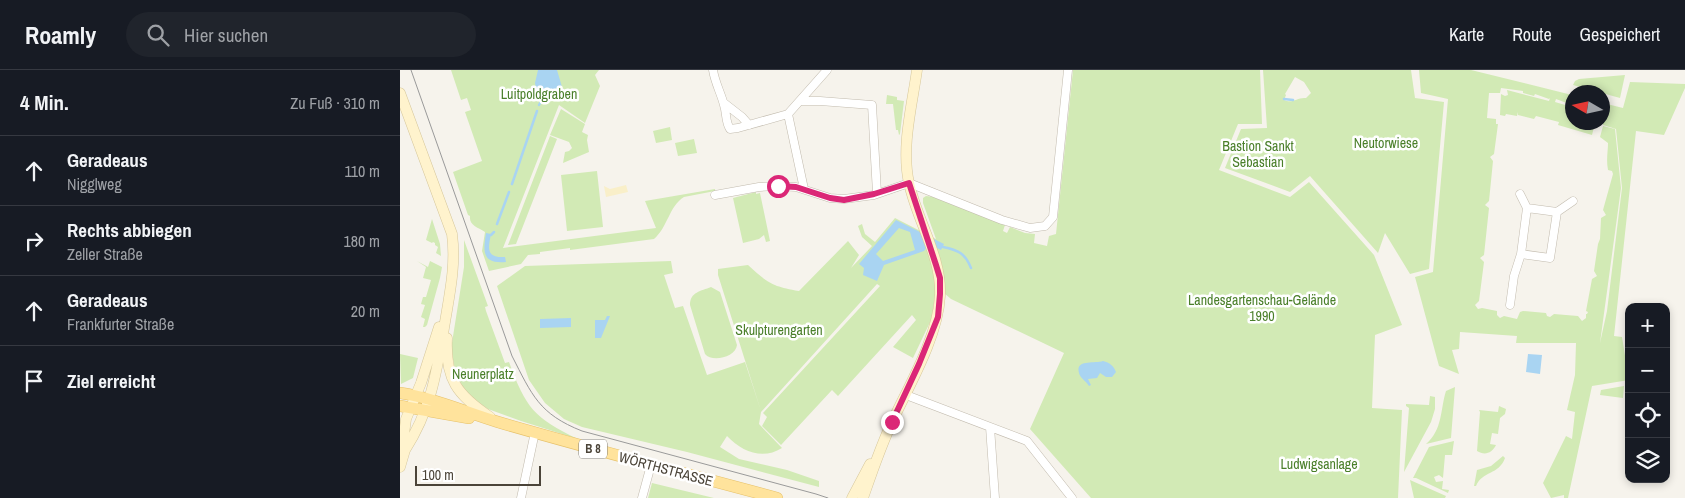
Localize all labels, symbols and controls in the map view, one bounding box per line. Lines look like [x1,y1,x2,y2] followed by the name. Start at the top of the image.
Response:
[126,12,476,57] search box
[25,19,96,51] text: Roamly
[144,21,172,49] icon: search
[184,22,268,48] text: Hier suchen
[1449,22,1484,47] text: Karte
[1512,22,1552,47] text: Route
[1580,22,1660,47] text: Gespeichert
[501,85,577,103] park label: Luitpoldgraben
[1565,85,1610,130] north arrow
[20,88,69,117] text: 4 Min.
[290,92,380,114] text: Zu Fuß · 310 m
[1354,134,1418,152] park label: Neutorwiese
[1222,137,1294,171] park label: Bastion Sankt Sebastian
[67,147,148,173] text: Geradeaus
[20,157,48,185] icon: ahead
[344,160,380,182] text: 110 m
[67,173,122,195] text: Nigglweg
[767,175,790,198] route start
[67,217,192,243] text: Rechts abbiegen
[20,227,48,255] icon: right
[344,230,380,252] text: 180 m
[67,243,143,265] text: Zeller Straße
[67,287,148,313] text: Geradeaus
[1188,291,1336,325] park label: Landesgartenschau-Gelände 1990
[20,297,48,325] icon: ahead
[351,300,380,322] text: 20 m
[1625,303,1670,483] map controls
[1625,303,1670,348] button: +
[67,313,174,335] text: Frankfurter Straße
[735,321,823,339] park label: Skulpturengarten
[1625,348,1670,393] button: −
[452,365,514,383] park label: Neunerplatz
[20,367,48,395] icon: arrive
[67,368,155,394] text: Ziel erreicht
[1625,393,1670,438] button: locate
[881,411,904,434] route end
[1625,438,1670,483] button: layers
[579,439,607,458] road number: B 8
[617,448,715,490] street label: WÖRTHSTRASSE
[1280,455,1358,473] park label: Ludwigsanlage
[415,463,541,486] scale bar
[422,466,454,484] text: 100 m

